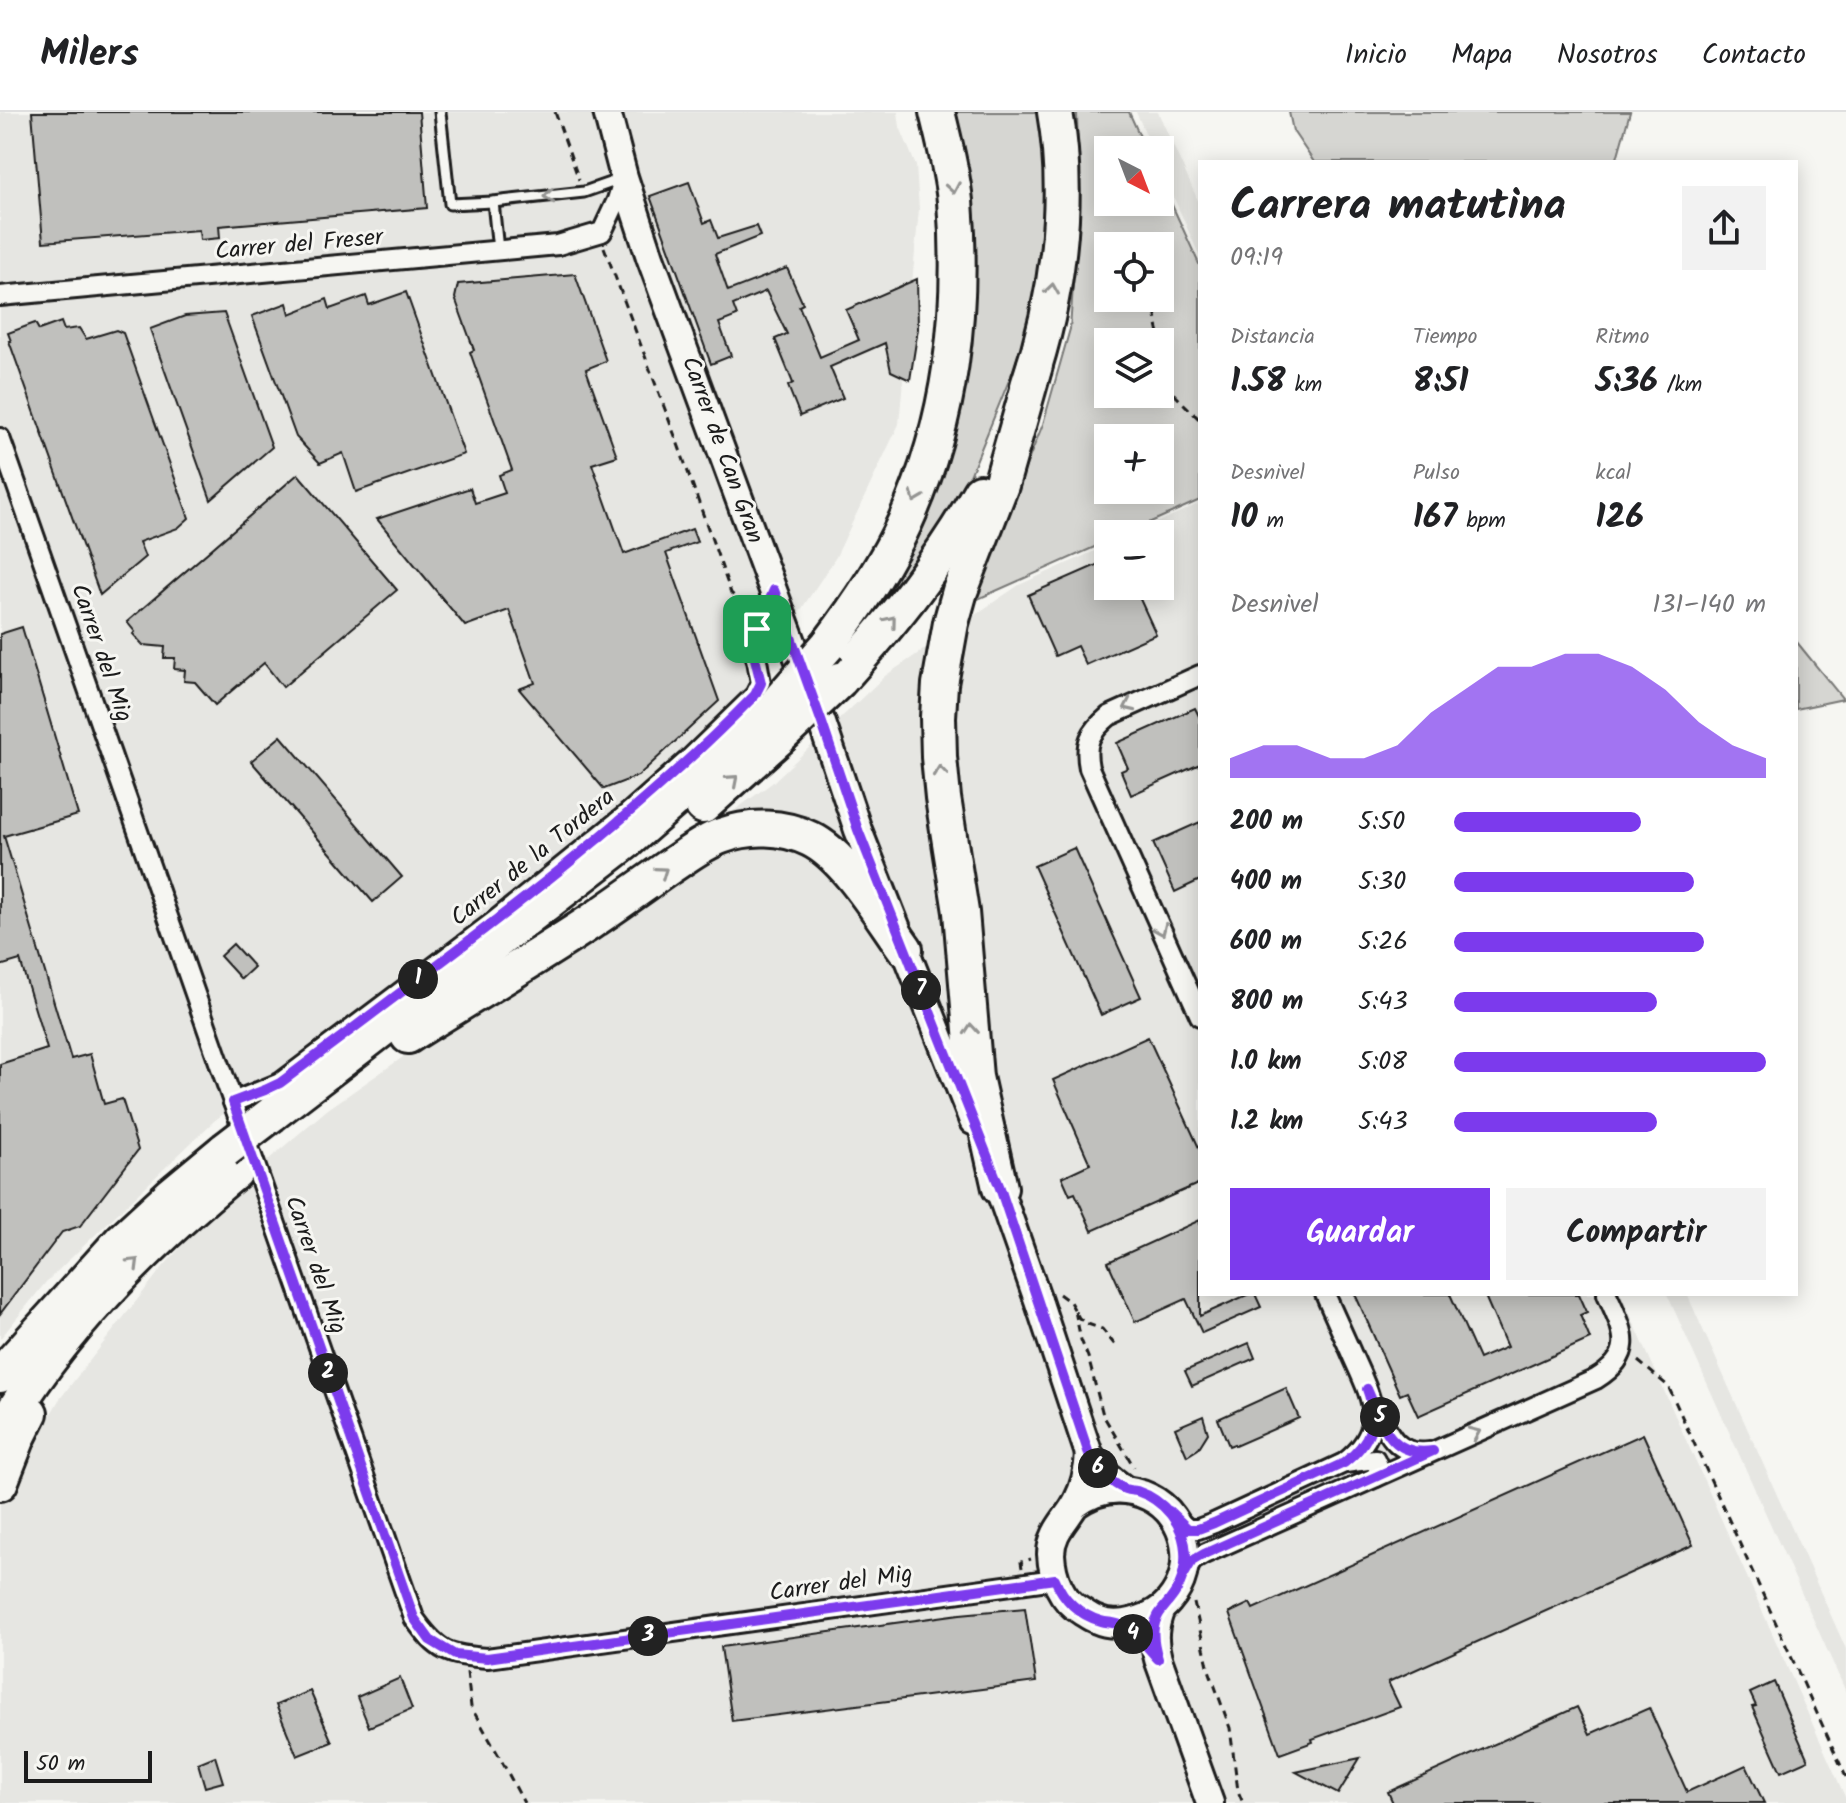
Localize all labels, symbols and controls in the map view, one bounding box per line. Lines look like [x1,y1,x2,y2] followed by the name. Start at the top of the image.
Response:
[40,25,139,85] text: Milers
[1345,33,1407,78] text: Inicio
[1451,33,1513,78] text: Mapa
[1557,33,1658,78] text: Nosotros
[1702,33,1806,78] text: Contacto
[1094,136,1174,216] north arrow
[1094,136,1174,600] map controls
[1230,172,1566,242] text: Carrera matutina
[943,182,960,195] one-way arrow
[1682,186,1766,270] button: share
[542,188,555,205] one-way arrow
[213,218,387,272] street label: Carrer del Freser
[1094,232,1174,312] button: locate
[1230,237,1283,279] text: 09:19
[1043,282,1060,295] one-way arrow
[1230,320,1315,355] text: Distancia
[1413,320,1478,355] text: Tiempo
[1595,320,1649,355] text: Ritmo
[1094,328,1174,408] button: layers
[670,351,774,549] street label: Carrer de Can Gran
[1230,355,1286,409] text: 1.58
[1413,355,1469,409] text: 8:51
[1595,355,1658,409] text: 5:36
[1286,368,1322,403] text: km
[1658,368,1702,403] text: /km
[1094,424,1174,504] button: +
[1230,456,1305,491] text: Desnivel
[1413,456,1460,491] text: Pulso
[1595,456,1631,491] text: kcal
[909,489,925,503] one-way arrow
[1230,491,1258,545] text: 10
[1413,491,1457,545] text: 167
[1595,491,1644,545] text: 126
[1258,504,1284,539] text: m
[1457,504,1506,539] text: bpm
[1094,520,1174,600] button: −
[59,578,143,728] street label: Carrer del Mig
[1230,584,1319,626] text: Desnivel
[1652,584,1766,626] text: 131–140 m
[723,595,791,663] pin
[735,607,779,651] icon: arrive
[881,616,896,631] one-way arrow
[1122,696,1137,712] one-way arrow
[932,765,949,778] one-way arrow
[724,775,739,790] one-way arrow
[442,779,624,937] street label: Carrer de la Tordera
[1230,801,1303,843] text: 200 m
[1358,801,1405,843] text: 5:50
[1230,861,1302,903] text: 400 m
[1358,861,1406,903] text: 5:30
[653,867,667,882] one-way arrow
[1230,921,1302,963] text: 600 m
[1358,921,1408,963] text: 5:26
[1152,922,1168,937] one-way arrow
[398,959,438,999] pin: 1
[415,961,421,996] text: 1
[901,970,941,1010] pin: 7
[916,972,926,1007] text: 7
[1230,981,1303,1023] text: 800 m
[1358,981,1408,1023] text: 5:43
[962,1023,979,1036] one-way arrow
[1230,1041,1301,1083] text: 1.0 km
[1358,1041,1407,1083] text: 5:08
[1230,1101,1303,1143] text: 1.2 km
[1358,1101,1408,1143] text: 5:43
[1230,1188,1490,1280] button: Guardar
[1506,1188,1766,1280] button: Compartir
[273,1190,357,1340] street label: Carrer del Mig
[125,1258,139,1272] one-way arrow
[308,1353,348,1393] pin: 2
[322,1355,334,1390] text: 2
[1360,1397,1400,1437] pin: 5
[1374,1399,1386,1434] text: 5
[1467,1427,1481,1443] one-way arrow
[1078,1448,1118,1488] pin: 6
[1092,1450,1104,1485] text: 6
[767,1555,915,1613] street label: Carrer del Mig
[1113,1614,1153,1654] pin: 4
[628,1616,668,1656] pin: 3
[1127,1616,1139,1651] text: 4
[642,1618,654,1653] text: 3
[24,1747,152,1783] scale bar
[36,1747,85,1782] text: 50 m

